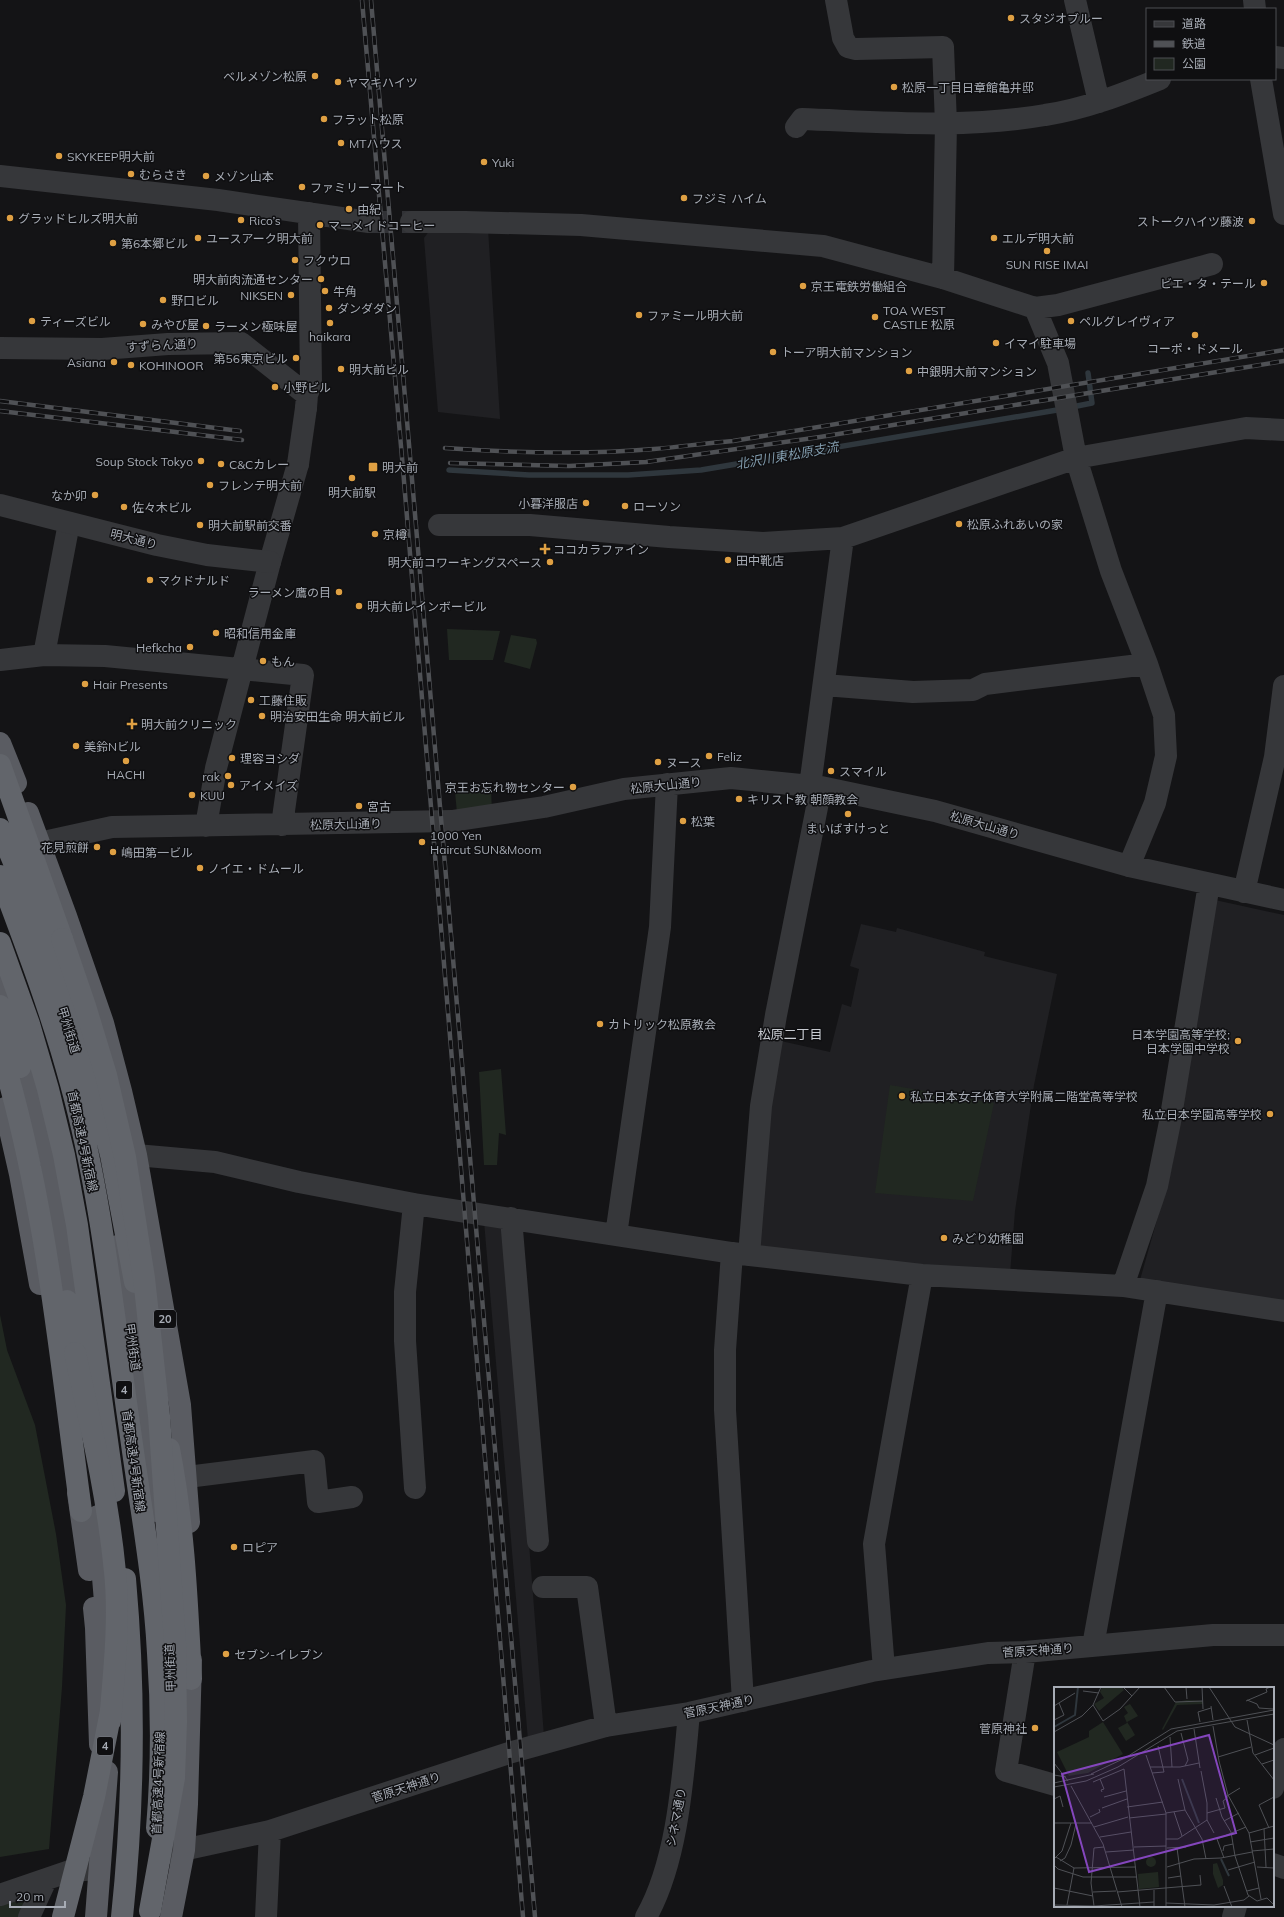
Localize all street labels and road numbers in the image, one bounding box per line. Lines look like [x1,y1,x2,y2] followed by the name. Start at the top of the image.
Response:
[126,336,198,354] street label: すずらん通り
[109,526,159,552] street label: 明大通り
[629,774,703,796] street label: 松原大山通り
[948,808,1022,842] street label: 松原大山通り
[310,816,382,832] street label: 松原大山通り
[55,1005,83,1055] street label: 甲州街道
[65,1089,101,1193] street label: 首都高速4号新宿線
[154,1310,176,1328] road number: 20
[122,1322,144,1372] street label: 甲州街道
[116,1381,132,1399] road number: 4
[119,1409,149,1513] street label: 首都高速4号新宿線
[1002,1640,1074,1660] street label: 菅原天神通り
[162,1644,178,1692] street label: 甲州街道
[682,1691,756,1721] street label: 菅原天神通り
[149,1731,167,1835] street label: 首都高速4号新宿線
[97,1737,113,1755] road number: 4
[369,1769,443,1805] street label: 菅原天神通り
[663,1786,689,1848] street label: シネマ通り

